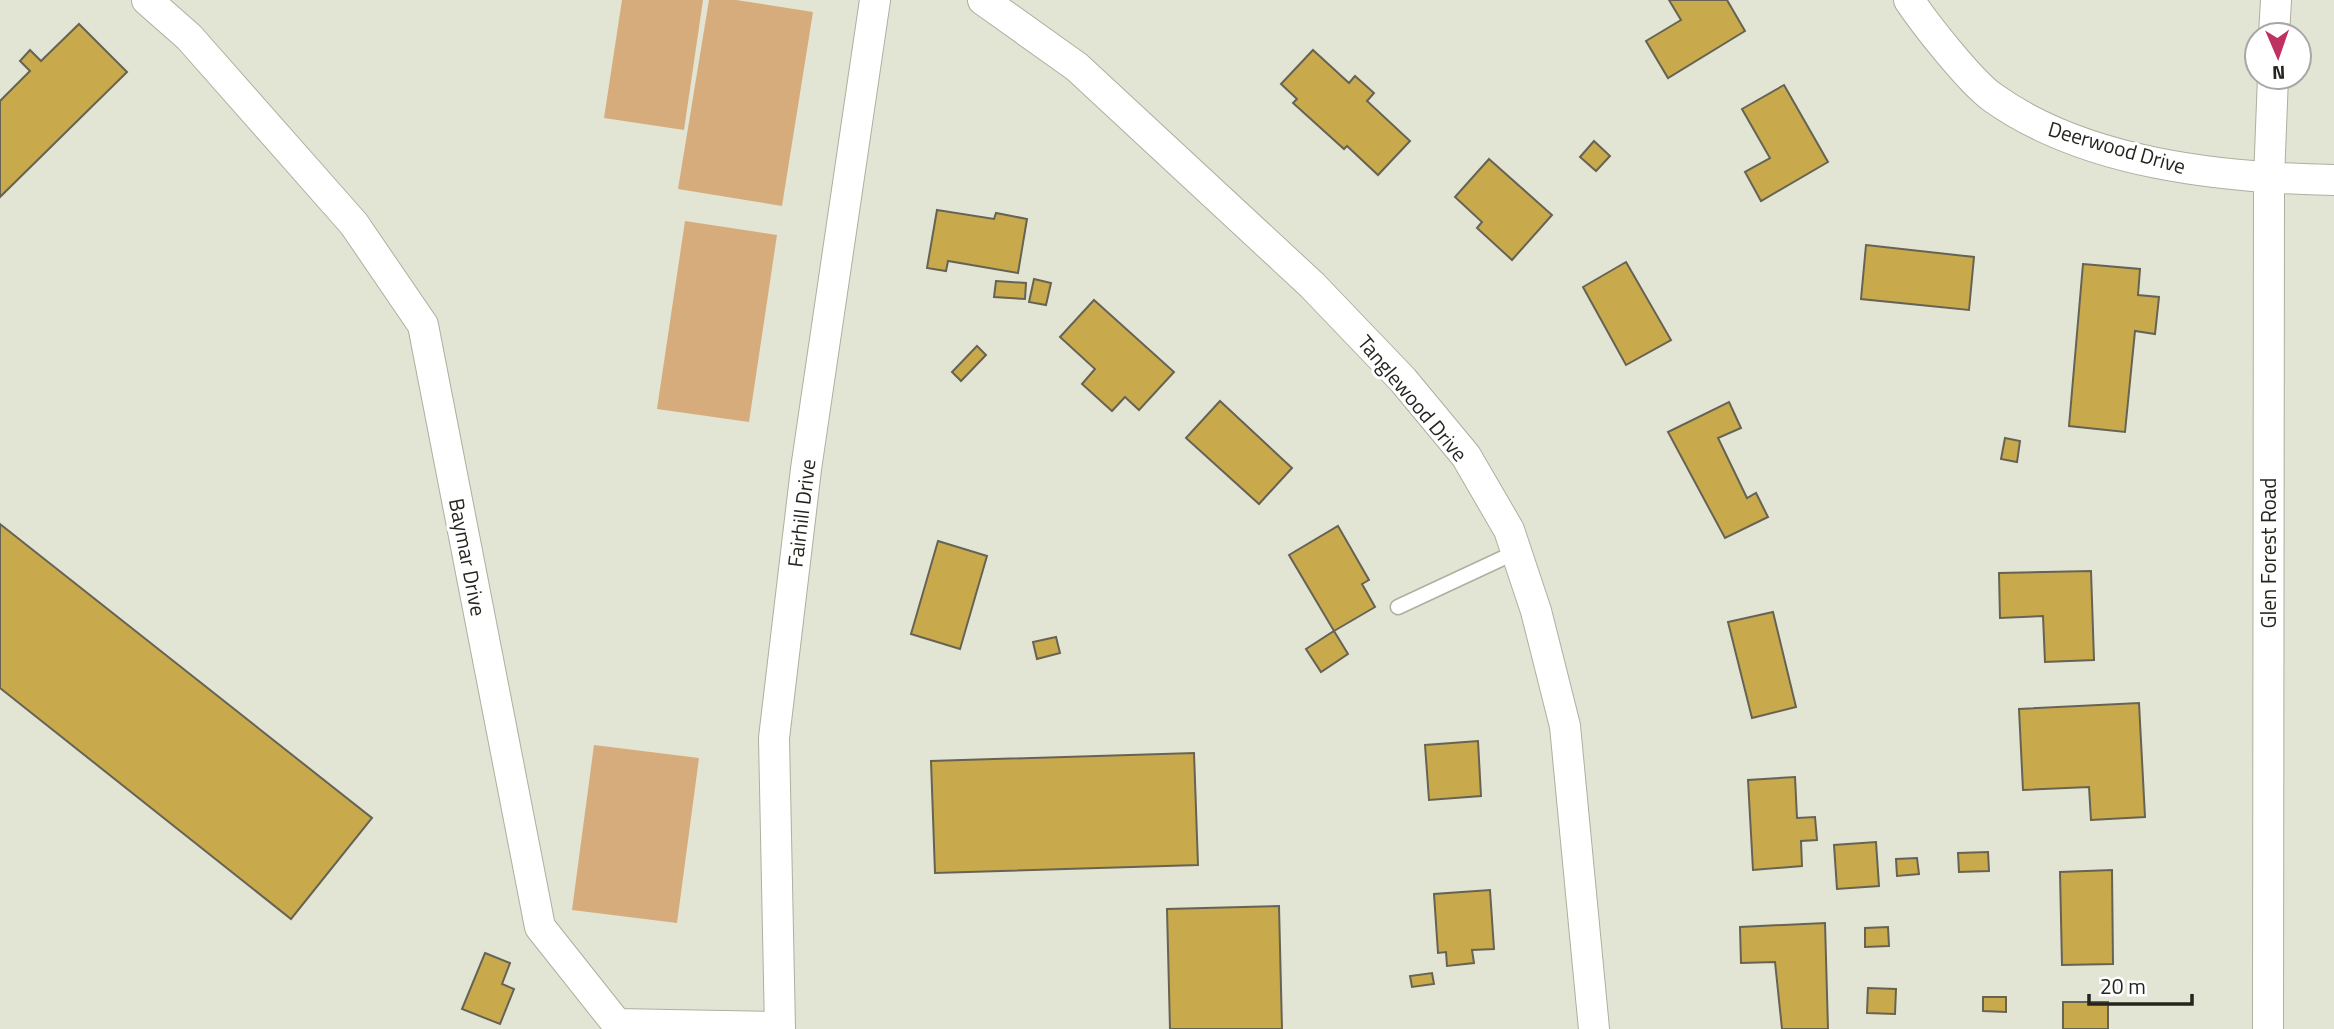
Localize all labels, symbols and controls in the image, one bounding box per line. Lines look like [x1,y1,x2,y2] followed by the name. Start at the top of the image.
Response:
[2243,21,2313,91] north arrow
[2272,59,2286,88] text: N
[2044,112,2190,182] street label: Deerwood Drive
[1350,328,1476,468] street label: Tanglewood Drive
[778,457,824,569] street label: Fairhill Drive
[2252,478,2284,628] street label: Glen Forest Road
[441,495,495,619] street label: Baymar Drive
[2089,962,2192,1006] scale bar
[2100,970,2146,1002] text: 20 m

